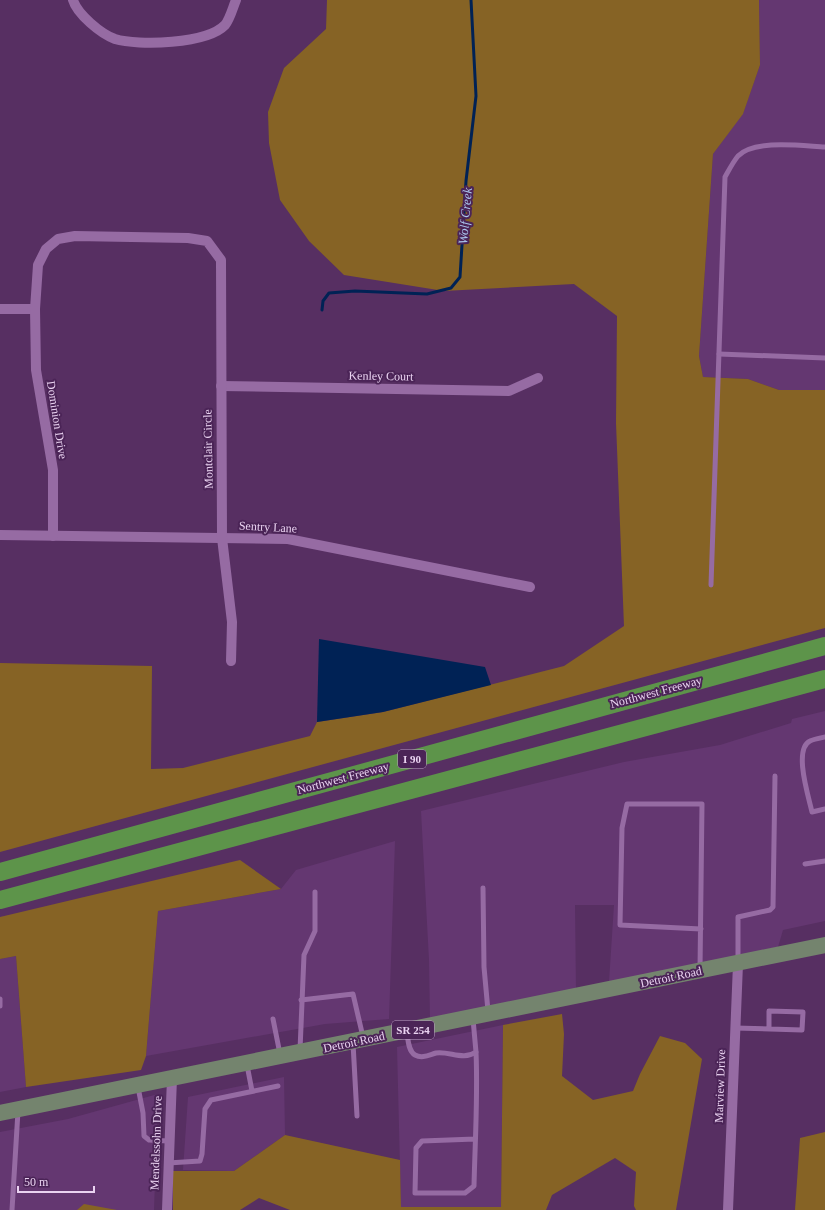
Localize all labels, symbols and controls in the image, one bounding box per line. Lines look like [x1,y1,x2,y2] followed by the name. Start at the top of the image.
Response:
[455,187,475,245] water label: Wolf Creek
[348,368,414,384] street label: Kenley Court
[44,380,70,460] street label: Dominion Drive
[200,409,216,489] street label: Montclair Circle
[239,518,297,536] street label: Sentry Lane
[609,673,703,711] street label: Northwest Freeway
[398,750,426,768] road number: I 90
[296,759,390,797] street label: Northwest Freeway
[639,964,703,990] street label: Detroit Road
[392,1021,434,1039] road number: SR 254
[322,1029,386,1055] street label: Detroit Road
[712,1049,728,1123] street label: Marview Drive
[147,1096,165,1190] street label: Mendelssohn Drive
[18,1168,94,1194] scale bar
[24,1175,49,1189] text: 50 m

